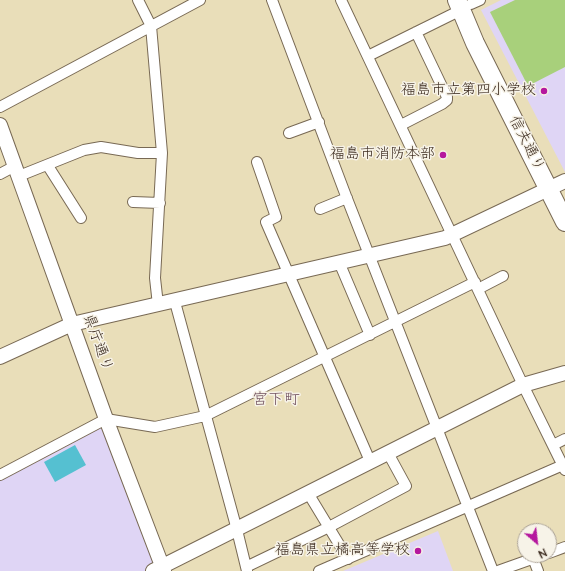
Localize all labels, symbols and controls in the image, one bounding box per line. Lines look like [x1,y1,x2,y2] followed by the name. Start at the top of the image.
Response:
[401,82,536,100] place label: 福島市立第四小学校
[539,86,549,96] marker: 福島市立第四小学校
[504,113,548,175] street label: 信夫通り
[330,146,435,164] place label: 福島市消防本部
[438,150,448,160] marker: 福島市消防本部
[78,312,116,374] street label: 県庁通り
[252,391,300,411] district label: 宮下町
[517,523,557,563] north arrow
[275,542,410,560] place label: 福島県立橘高等学校
[536,545,549,561] text: N
[413,546,423,556] marker: 福島県立橘高等学校

